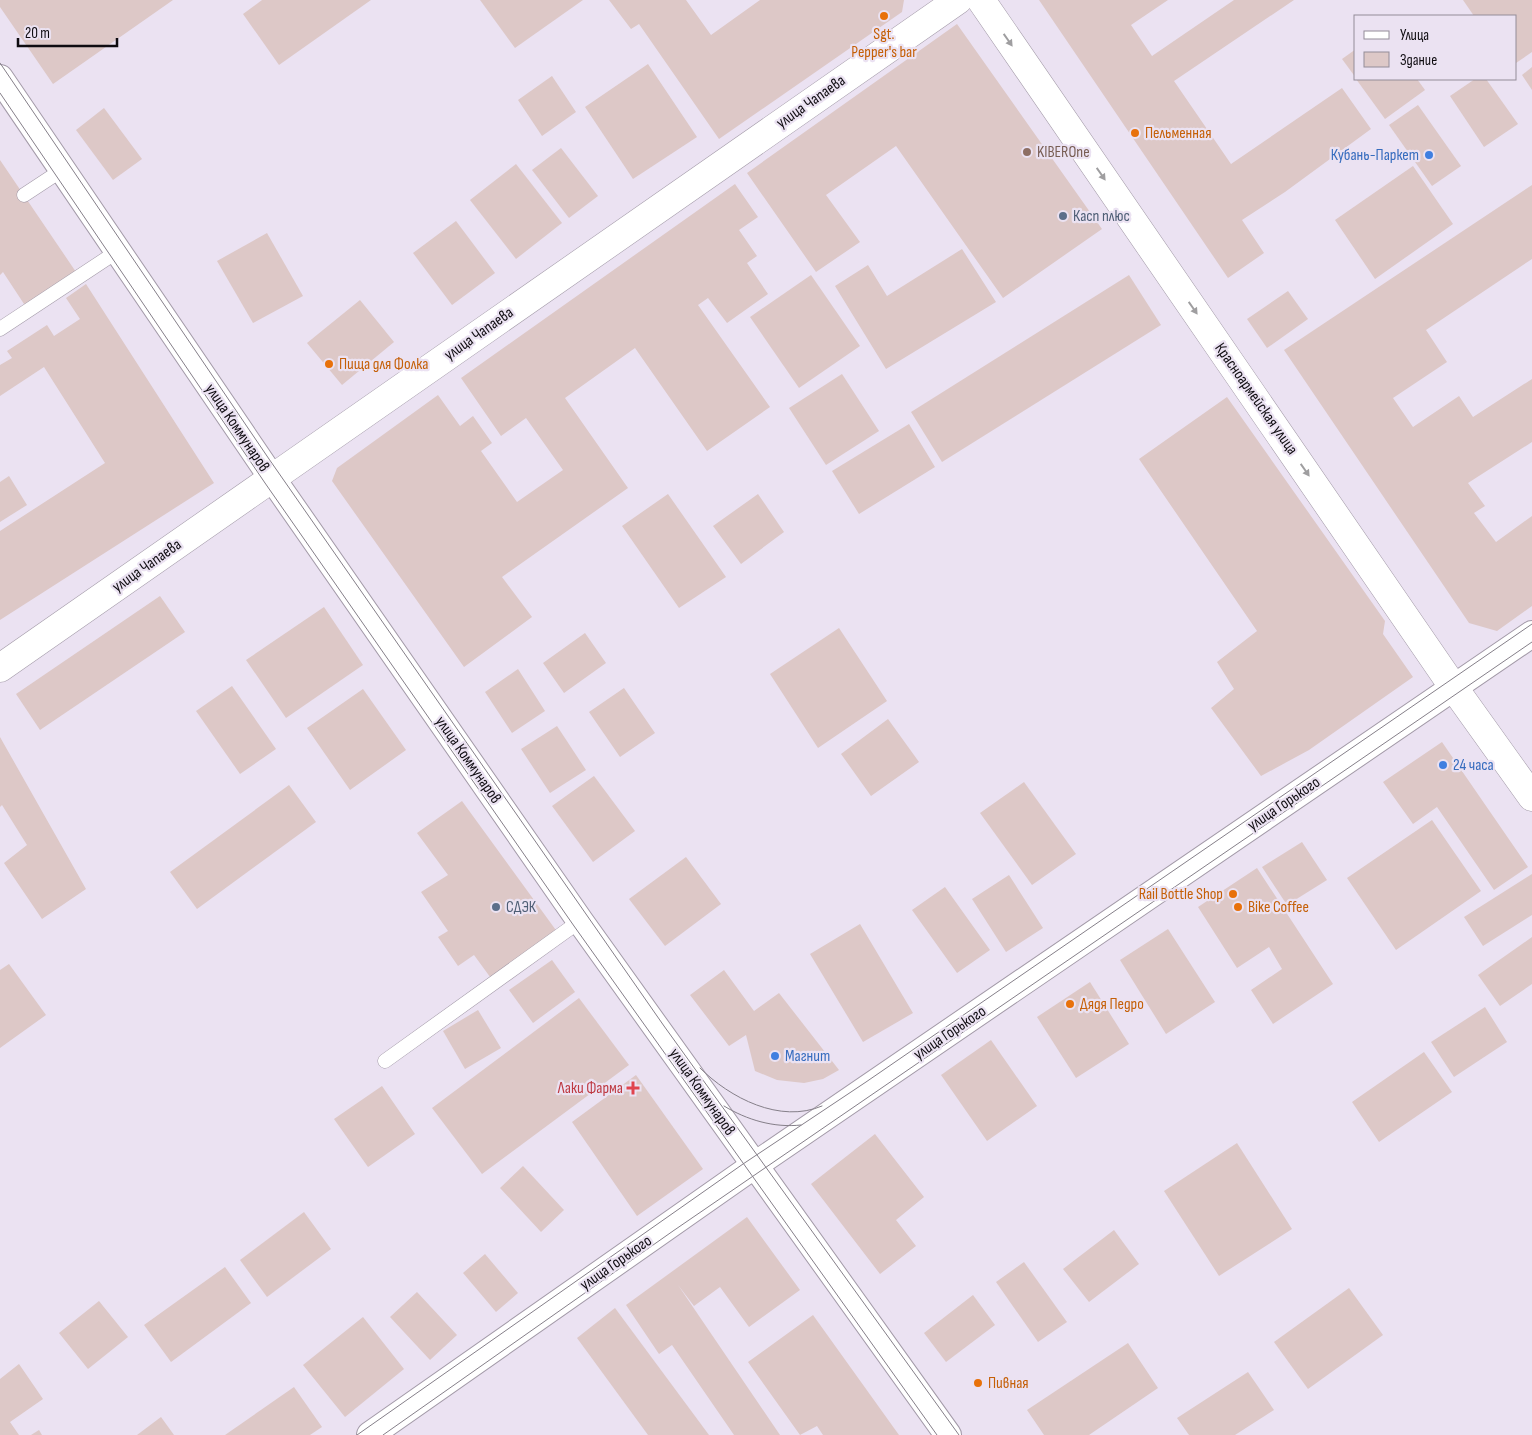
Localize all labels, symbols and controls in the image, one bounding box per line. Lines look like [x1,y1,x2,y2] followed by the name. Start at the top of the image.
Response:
[878,10,890,22] marker: Sgt. Pepper's bar
[18,15,116,47] scale bar
[1354,15,1517,80] legend
[25,24,50,43] text: 20 m
[851,25,917,62] place label: Sgt. Pepper's bar
[1400,26,1429,45] text: Улица
[1003,33,1013,47] one-way arrow
[1400,51,1437,70] text: Здание
[773,71,849,133] street label: улица Чапаева
[1145,124,1211,143] place label: Пельменная
[1129,127,1141,139] marker: Пельменная
[1037,143,1090,162] place label: KIBEROne
[1021,146,1033,158] marker: KIBEROne
[1331,146,1419,165] place label: Кубань-Паркет
[1423,149,1435,161] marker: Кубань-Паркет
[1096,167,1106,181] one-way arrow
[1073,207,1130,226] place label: Касп плюс
[1057,210,1069,222] marker: Касп плюс
[1188,301,1198,315] one-way arrow
[441,303,517,365] street label: улица Чапаева
[1210,340,1302,458] street label: Красноармейская улица
[339,355,428,374] place label: Пища для Фолка
[323,358,335,370] marker: Пища для Фолка
[201,380,273,476] street label: улица Коммунаров
[1300,464,1310,477] one-way arrow
[109,535,185,597] street label: улица Чапаева
[431,713,505,807] street label: улица Коммунаров
[1453,756,1494,775] place label: 24 часа
[1437,759,1449,771] marker: 24 часа
[1244,773,1324,835] street label: улица Горького
[1139,885,1223,904] place label: Rail Bottle Shop
[1227,888,1239,900] marker: Rail Bottle Shop
[506,898,537,917] place label: СДЭК
[1248,898,1309,917] place label: Bike Coffee
[490,901,502,913] marker: СДЭК
[1232,901,1244,913] marker: Bike Coffee
[1080,995,1144,1014] place label: Дядя Педро
[1064,998,1076,1010] marker: Дядя Педро
[910,1002,990,1064] street label: улица Горького
[665,1045,739,1139] street label: улица Коммунаров
[785,1047,830,1066] place label: Магнит
[769,1050,781,1062] marker: Магнит
[557,1079,623,1098] place label: Лаки Фарма
[627,1082,639,1094] marker: Лаки Фарма
[576,1231,656,1295] street label: улица Горького
[988,1374,1029,1393] place label: Пивная
[972,1377,984,1389] marker: Пивная

